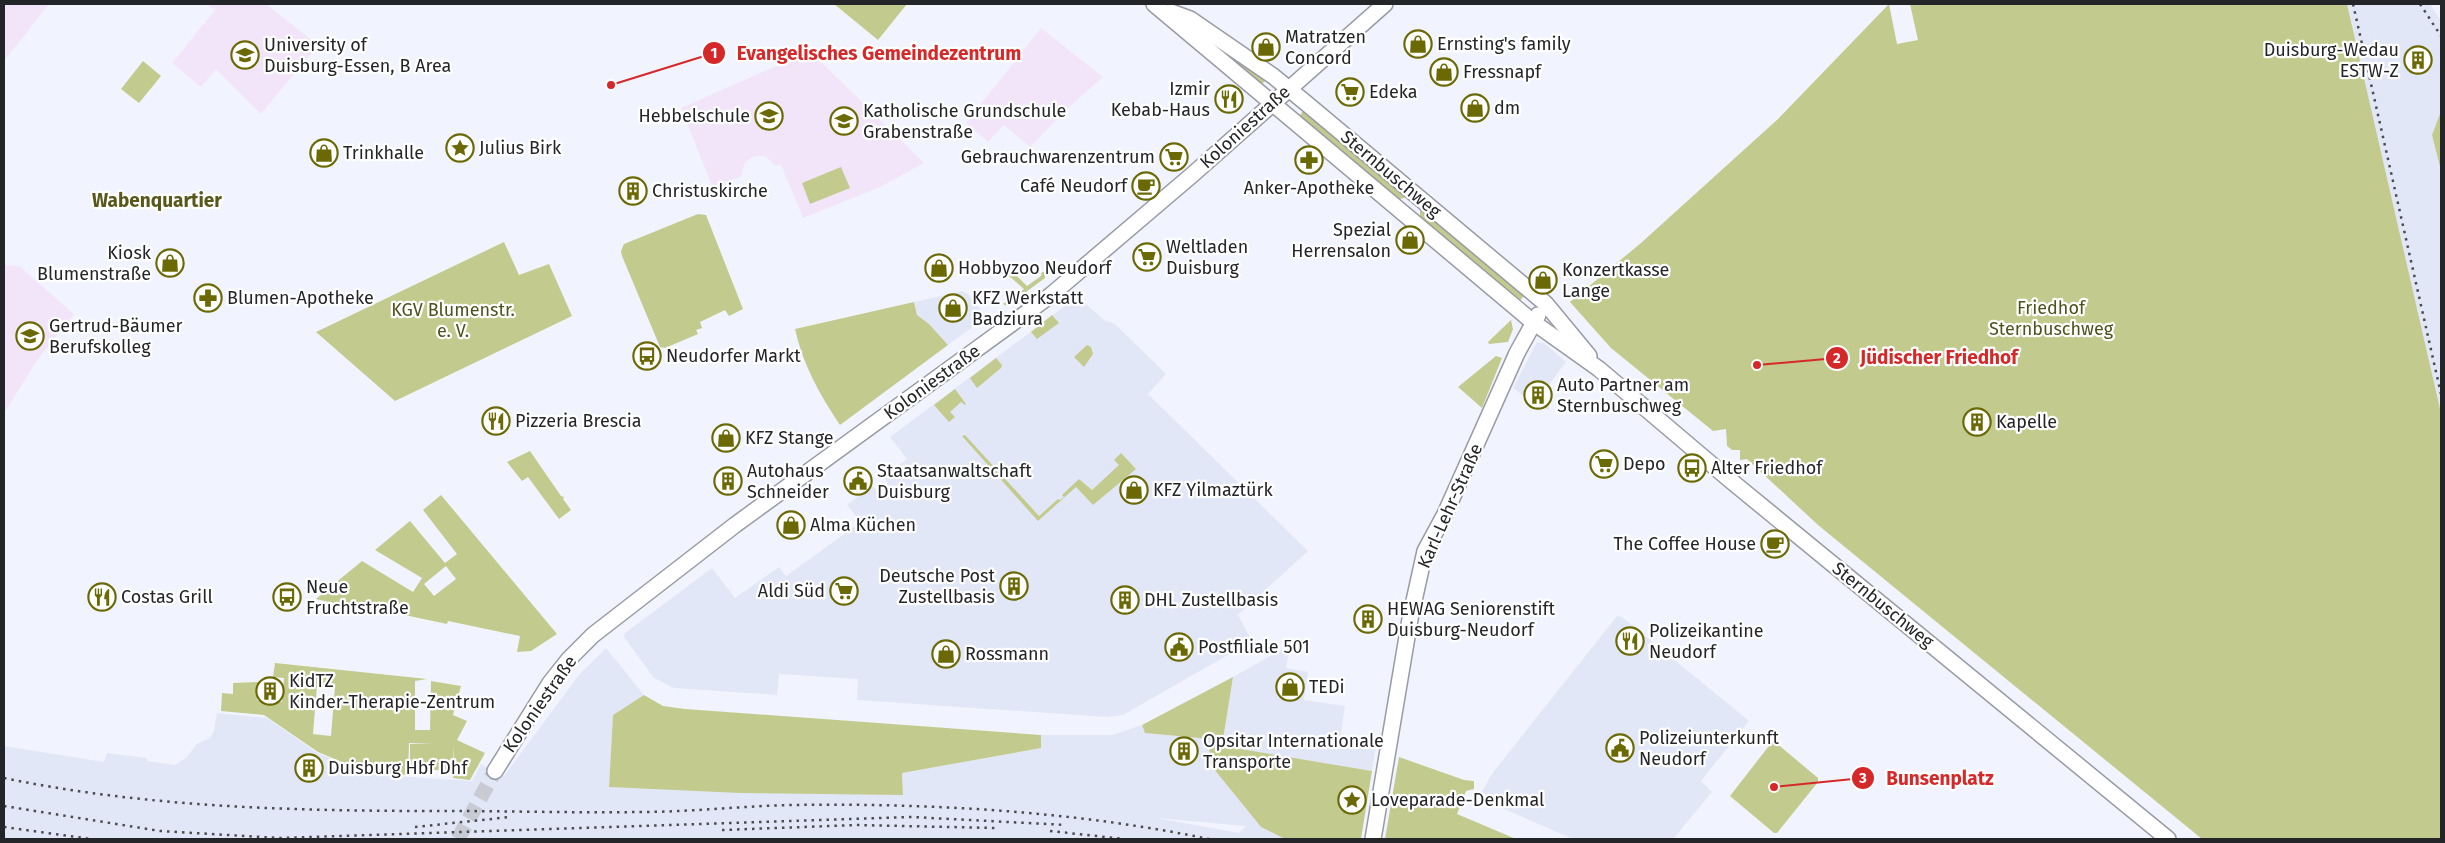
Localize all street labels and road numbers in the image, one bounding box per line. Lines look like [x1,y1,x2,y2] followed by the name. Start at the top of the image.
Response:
[1195,81,1295,173] street label: Koloniestraße
[1336,126,1446,223] street label: Sternbuschweg
[880,340,984,424] street label: Koloniestraße
[1413,440,1487,572] street label: Karl-Lehr-Straße
[1828,557,1939,653] street label: Sternbuschweg
[498,651,582,757] street label: Koloniestraße

